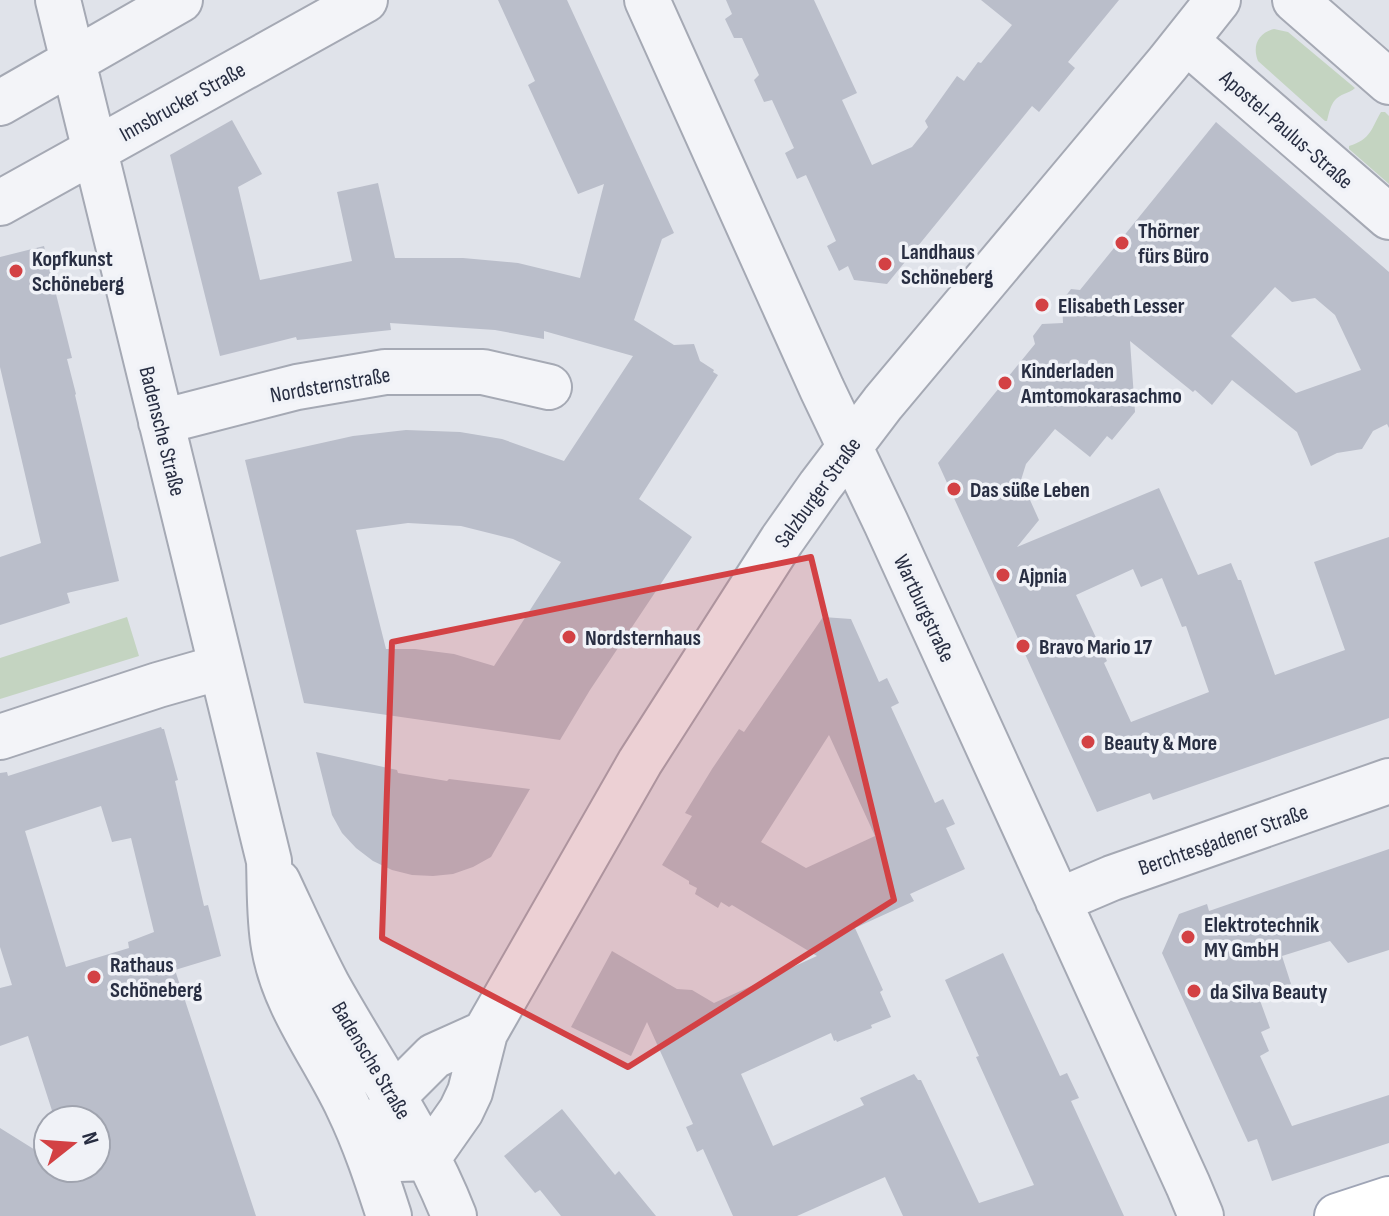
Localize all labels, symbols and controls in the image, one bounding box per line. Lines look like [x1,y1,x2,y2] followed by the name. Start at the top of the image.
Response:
[115,57,250,148] street label: Innsbrucker Straße
[1213,64,1358,195] street label: Apostel-Paulus-Straße
[1138,218,1209,270] place label: Thörner fürs Büro
[1113,234,1131,252] marker: Thörner fürs Büro
[901,239,993,291] place label: Landhaus Schöneberg
[32,246,124,298] place label: Kopfkunst Schöneberg
[876,255,894,273] marker: Landhaus Schöneberg
[7,262,25,280] marker: Kopfkunst Schöneberg
[1058,293,1185,320] place label: Elisabeth Lesser
[1033,296,1051,314] marker: Elisabeth Lesser
[1020,358,1182,410] place label: Kinderladen Amtomokarasachmo
[268,362,392,409] street label: Nordsternstraße
[132,364,191,499] street label: Badensche Straße
[996,374,1014,392] marker: Kinderladen Amtomokarasachmo
[769,432,867,553] street label: Salzburger Straße
[970,477,1090,504] place label: Das süße Leben
[945,480,963,498] marker: Das süße Leben
[887,551,960,667] street label: Wartburgstraße
[1018,563,1067,590] place label: Ajpnia
[994,566,1012,584] marker: Ajpnia
[585,625,701,652] place label: Nordsternhaus
[560,628,578,646] marker: Nordsternhaus
[1039,634,1153,661] place label: Bravo Mario 17
[1014,637,1032,655] marker: Bravo Mario 17
[1104,730,1217,757] place label: Beauty & More
[1079,733,1097,751] marker: Beauty & More
[1135,799,1312,882] street label: Berchtesgadener Straße
[1204,912,1320,964] place label: Elektrotechnik MY GmbH
[1179,928,1197,946] marker: Elektrotechnik MY GmbH
[110,952,202,1004] place label: Rathaus Schöneberg
[85,968,103,986] marker: Rathaus Schöneberg
[1210,979,1327,1006] place label: da Silva Beauty
[1185,982,1203,1000] marker: da Silva Beauty
[325,997,416,1125] street label: Badensche Straße
[32,1104,112,1184] north arrow
[75,1129,104,1148] text: N

